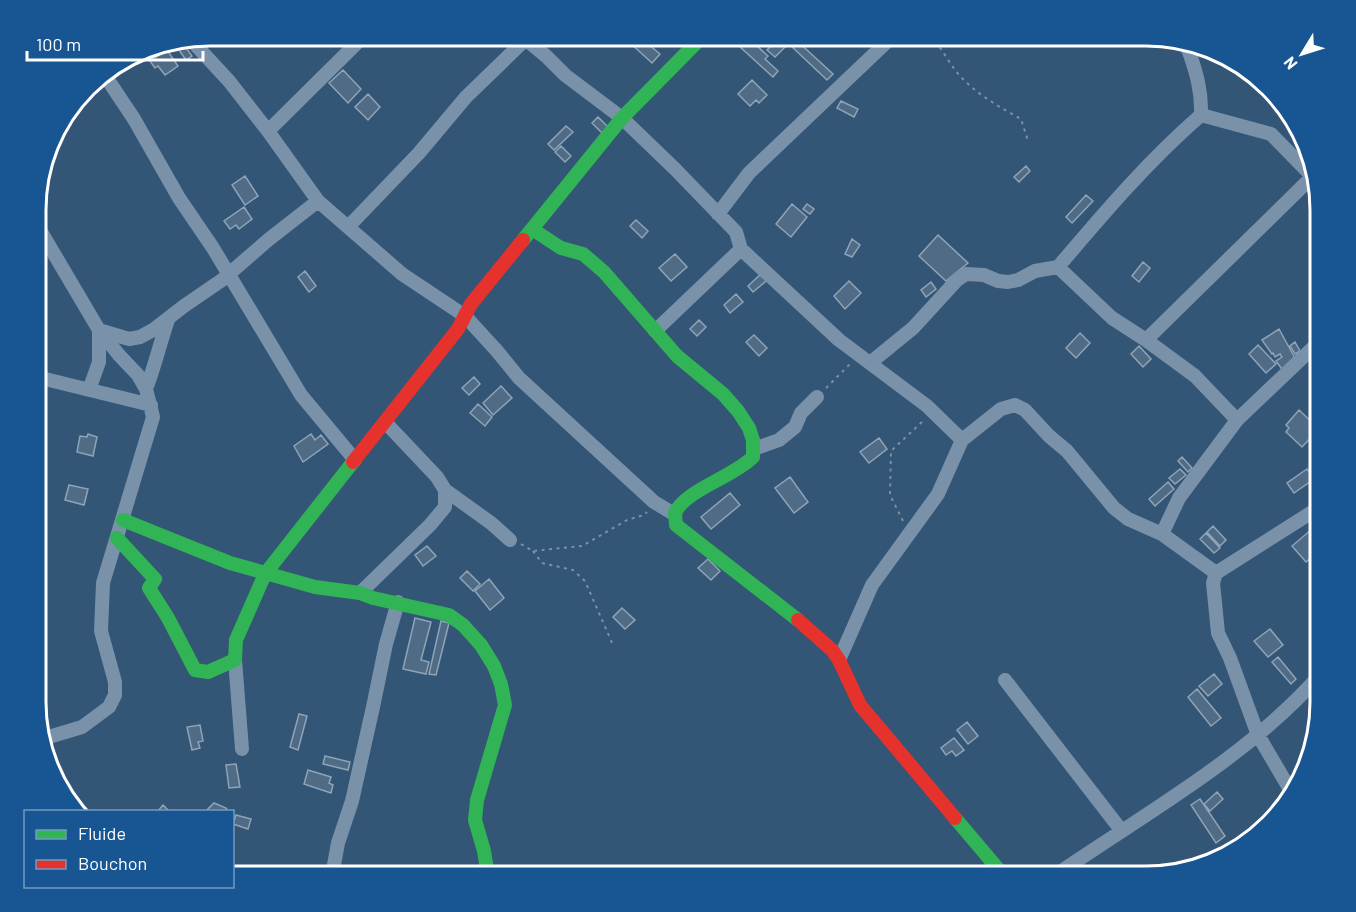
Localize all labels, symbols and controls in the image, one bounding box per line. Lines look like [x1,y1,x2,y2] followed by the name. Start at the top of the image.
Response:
[27,24,202,62] scale bar
[1272,24,1332,84] north arrow
[36,33,81,55] text: 100 m
[1279,54,1301,74] text: N
[24,810,234,888] legend
[78,822,126,844] text: Fluide
[78,852,147,874] text: Bouchon

